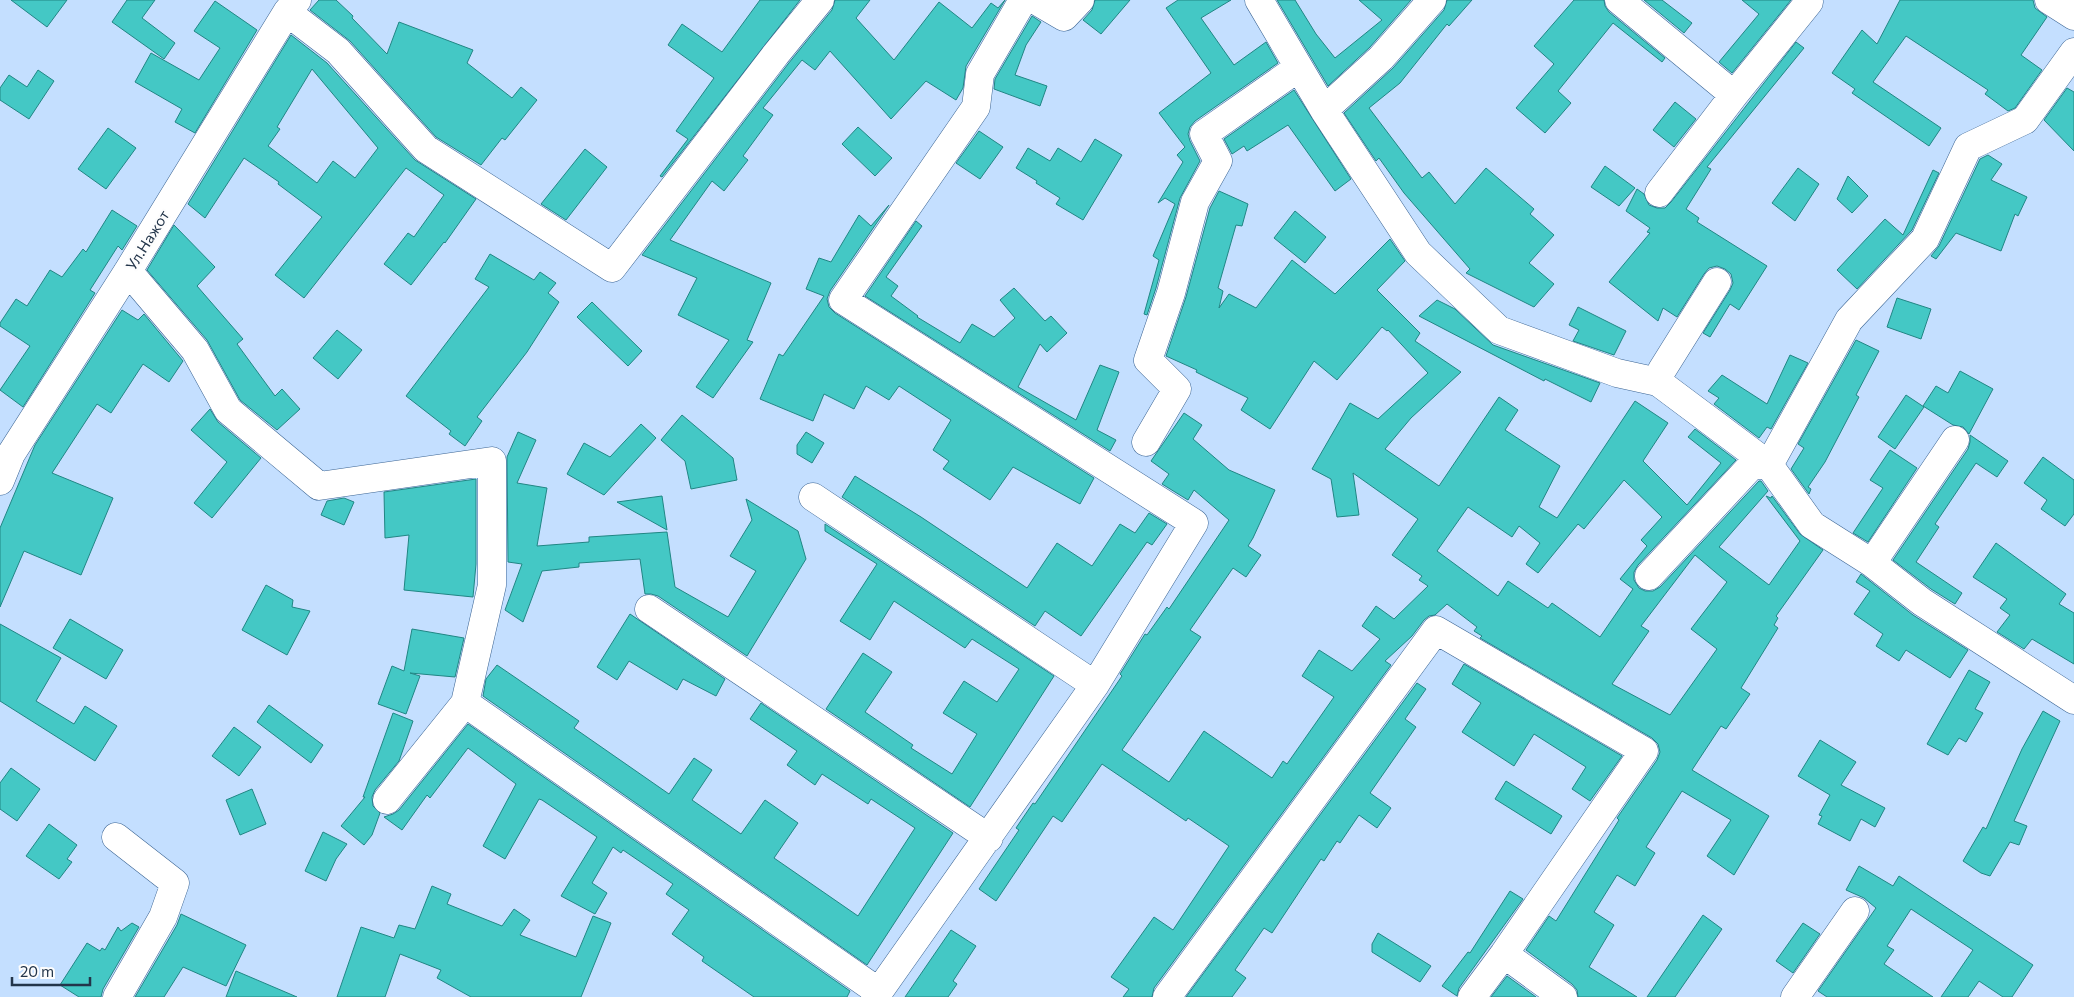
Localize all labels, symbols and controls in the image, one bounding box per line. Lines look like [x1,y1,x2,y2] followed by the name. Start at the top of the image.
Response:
[122,207,172,273] street label: Ул.Нажот
[12,954,90,986] scale bar
[20,962,54,980] text: 20 m

